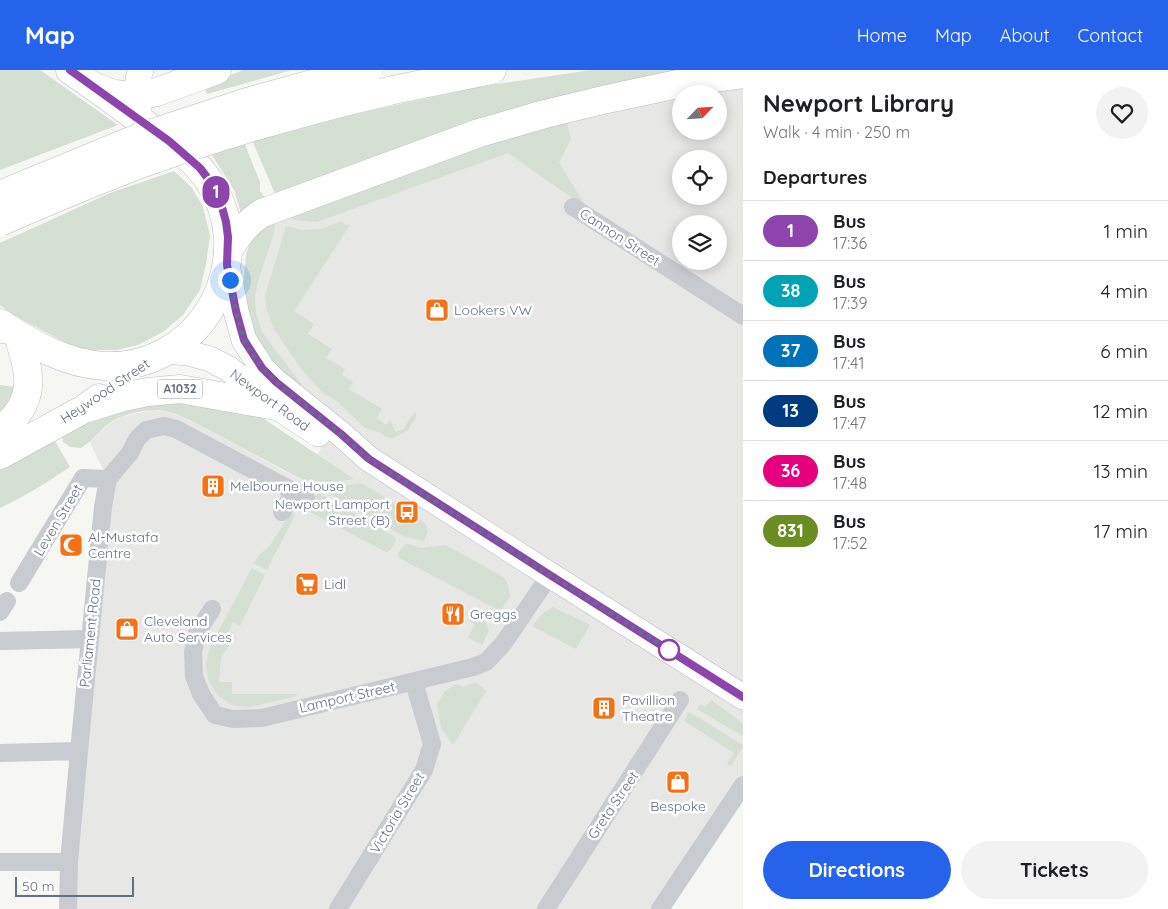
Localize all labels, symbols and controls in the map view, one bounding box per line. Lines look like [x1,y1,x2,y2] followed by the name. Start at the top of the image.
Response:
[25,20,75,50] text: Map
[857,24,907,47] text: Home
[935,24,972,47] text: Map
[1000,24,1050,47] text: About
[1078,24,1143,47] text: Contact
[672,85,728,140] north arrow
[672,85,727,270] map controls
[1096,87,1148,139] button: heart
[763,88,954,118] text: Newport Library
[763,122,910,142] text: Walk · 4 min · 250 m
[672,150,727,205] button: locate
[763,165,867,189] text: Departures
[200,176,232,208] line badge: 1
[212,180,220,203] text: 1
[576,204,664,270] street label: Cannon Street
[833,209,866,233] text: Bus
[672,215,727,270] button: layers
[787,219,794,242] text: 1
[1103,219,1148,243] text: 1 min
[833,233,867,253] text: 17:36
[218,268,243,293] your location
[833,269,866,293] text: Bus
[781,279,800,302] text: 38
[1100,279,1148,303] text: 4 min
[833,293,867,313] text: 17:39
[424,297,450,323] shop icon: Lookers VW
[454,301,533,319] place label: Lookers VW
[833,329,866,353] text: Bus
[781,339,800,362] text: 37
[1100,339,1148,363] text: 6 min
[833,353,864,373] text: 17:41
[57,354,153,428] street label: Heywood Street
[227,365,313,435] street label: Newport Road
[158,380,202,398] road number: A1032
[833,389,866,413] text: Bus
[782,399,799,422] text: 13
[1093,399,1148,423] text: 12 min
[833,413,866,433] text: 17:47
[833,449,866,473] text: Bus
[781,459,800,482] text: 36
[1093,459,1148,483] text: 13 min
[200,473,226,499] building icon: Melbourne House
[833,473,867,493] text: 17:48
[230,477,344,495] place label: Melbourne House
[29,481,87,559] street label: Leven Street
[275,495,390,529] place label: Newport Lamport Street (B)
[394,499,420,525] bus stop icon: Newport Lamport Street (B)
[833,509,866,533] text: Bus
[777,519,804,542] text: 831
[1094,519,1148,543] text: 17 min
[88,528,159,562] place label: Al-Mustafa Centre
[58,532,84,558] mosque icon: Al-Mustafa Centre
[833,533,868,553] text: 17:52
[294,571,320,597] supermarket icon: Lidl
[324,575,346,593] place label: Lidl
[75,578,105,688] street label: Parliament Road
[440,601,466,627] restaurant icon: Greggs
[470,605,517,623] place label: Greggs
[144,612,232,646] place label: Cleveland Auto Services
[114,616,140,642] shop icon: Cleveland Auto Services
[658,639,680,661] unlabelled marker
[297,677,397,717] street label: Lamport Street
[622,691,675,725] place label: Pavillion Theatre
[591,695,617,721] building icon: Pavillion Theatre
[584,767,642,842] street label: Greta Street
[366,769,428,857] street label: Victoria Street
[665,769,691,795] shop icon: Bespoke
[650,797,706,815] place label: Bespoke
[763,841,951,899] button: Directions
[961,841,1148,899] button: Tickets
[15,874,134,897] scale bar
[22,877,55,895] text: 50 m

